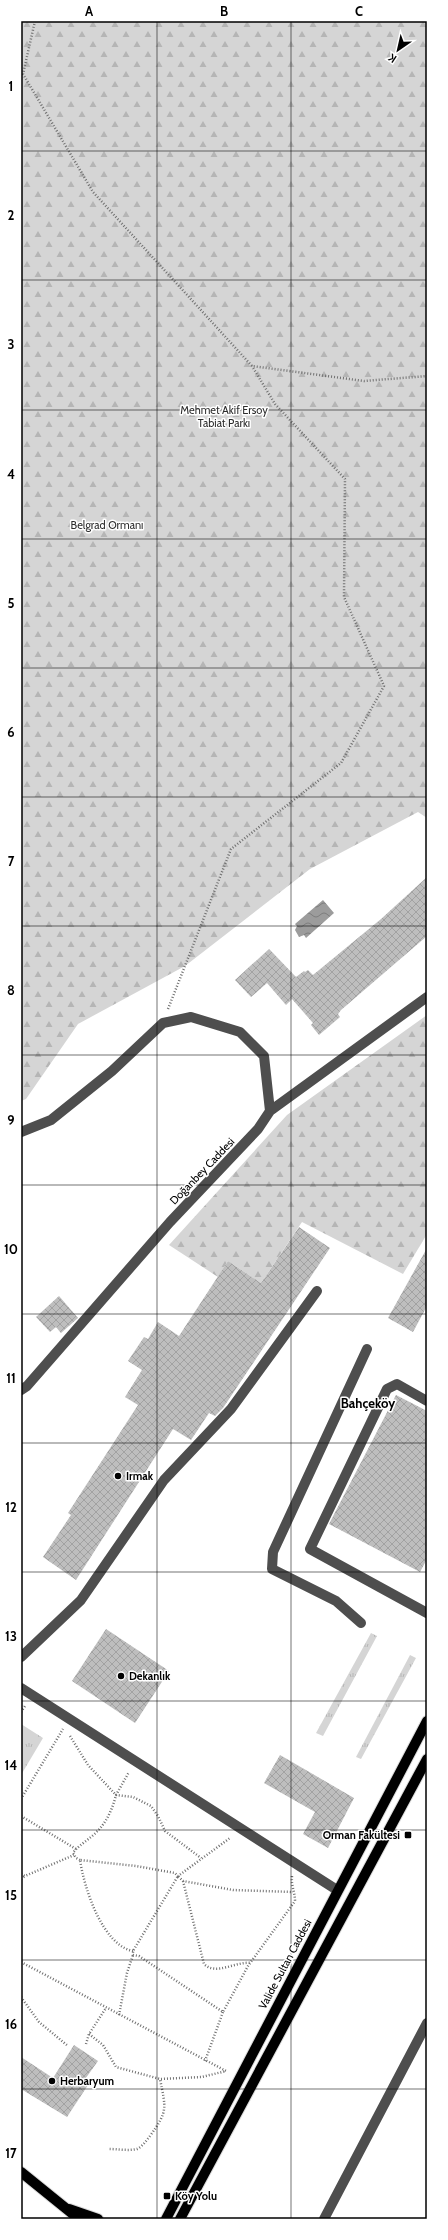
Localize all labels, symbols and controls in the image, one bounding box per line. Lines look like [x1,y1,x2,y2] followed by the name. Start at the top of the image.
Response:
[85,3,94,19] text: A
[220,3,228,19] text: B
[355,3,363,19] text: C
[378,30,418,70] north arrow
[386,51,399,66] text: K
[9,78,13,94] text: 1
[8,207,15,223] text: 2
[7,336,15,352] text: 3
[180,403,268,430] park label: Mehmet Akif Ersoy Tabiat Parkı
[7,466,15,482] text: 4
[71,518,143,532] park label: Belgrad Ormanı
[8,595,15,611] text: 5
[7,724,15,740] text: 6
[8,853,15,869] text: 7
[7,982,15,998] text: 8
[7,1112,15,1128] text: 9
[167,1135,237,1207] street label: Doğanbey Caddesi
[4,1241,18,1257] text: 10
[6,1370,16,1386] text: 11
[341,1395,395,1411] district label: Bahçeköy
[126,1469,154,1483] place label: Irmak
[113,1471,123,1481] marker: Irmak
[5,1499,17,1515] text: 12
[5,1628,17,1644] text: 13
[129,1669,171,1683] place label: Dekanlık
[116,1671,126,1681] marker: Dekanlık
[5,1757,17,1773] text: 14
[323,1828,400,1842] place label: Orman Fakültesi
[403,1830,413,1840] marker: Orman Fakültesi
[5,1887,17,1903] text: 15
[255,1917,315,2011] street label: Valide Sultan Caddesi
[5,2016,17,2032] text: 16
[60,2074,114,2088] place label: Herbaryum
[47,2076,57,2086] marker: Herbaryum
[5,2145,17,2161] text: 17
[175,2189,217,2203] place label: Köy Yolu
[162,2191,172,2201] marker: Köy Yolu

